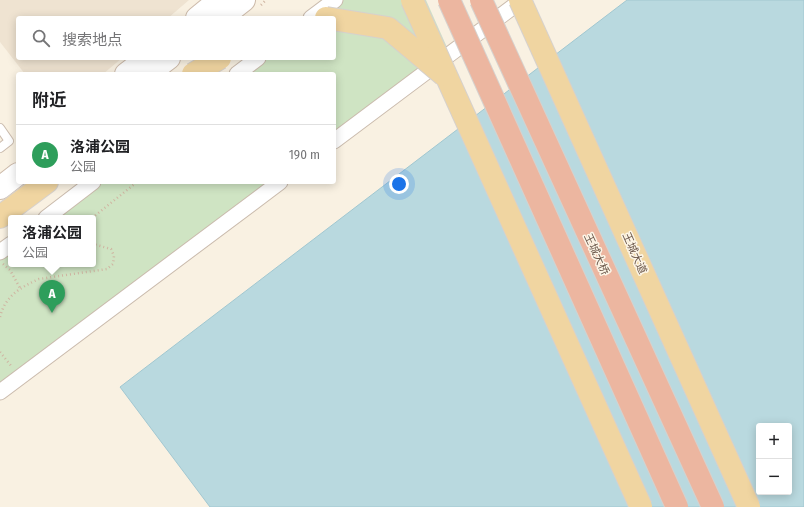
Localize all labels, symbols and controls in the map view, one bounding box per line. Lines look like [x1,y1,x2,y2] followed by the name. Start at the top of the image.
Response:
[16,16,336,60] search box
[30,27,52,49] icon: search
[62,31,122,49] text: 搜索地点
[32,90,66,111] text: 附近
[70,138,130,156] text: 洛浦公园
[41,147,49,162] text: A
[289,147,320,162] text: 190 m
[70,159,96,174] text: 公园
[389,174,409,194] your location
[8,215,96,267] popup
[22,224,82,242] text: 洛浦公园
[620,230,649,276] street label: 王城大道
[581,232,612,277] street label: 王城大桥
[22,245,48,260] text: 公园
[39,280,65,313] pin: A
[756,423,792,495] map controls
[756,423,792,459] button: +
[756,459,792,495] button: −

